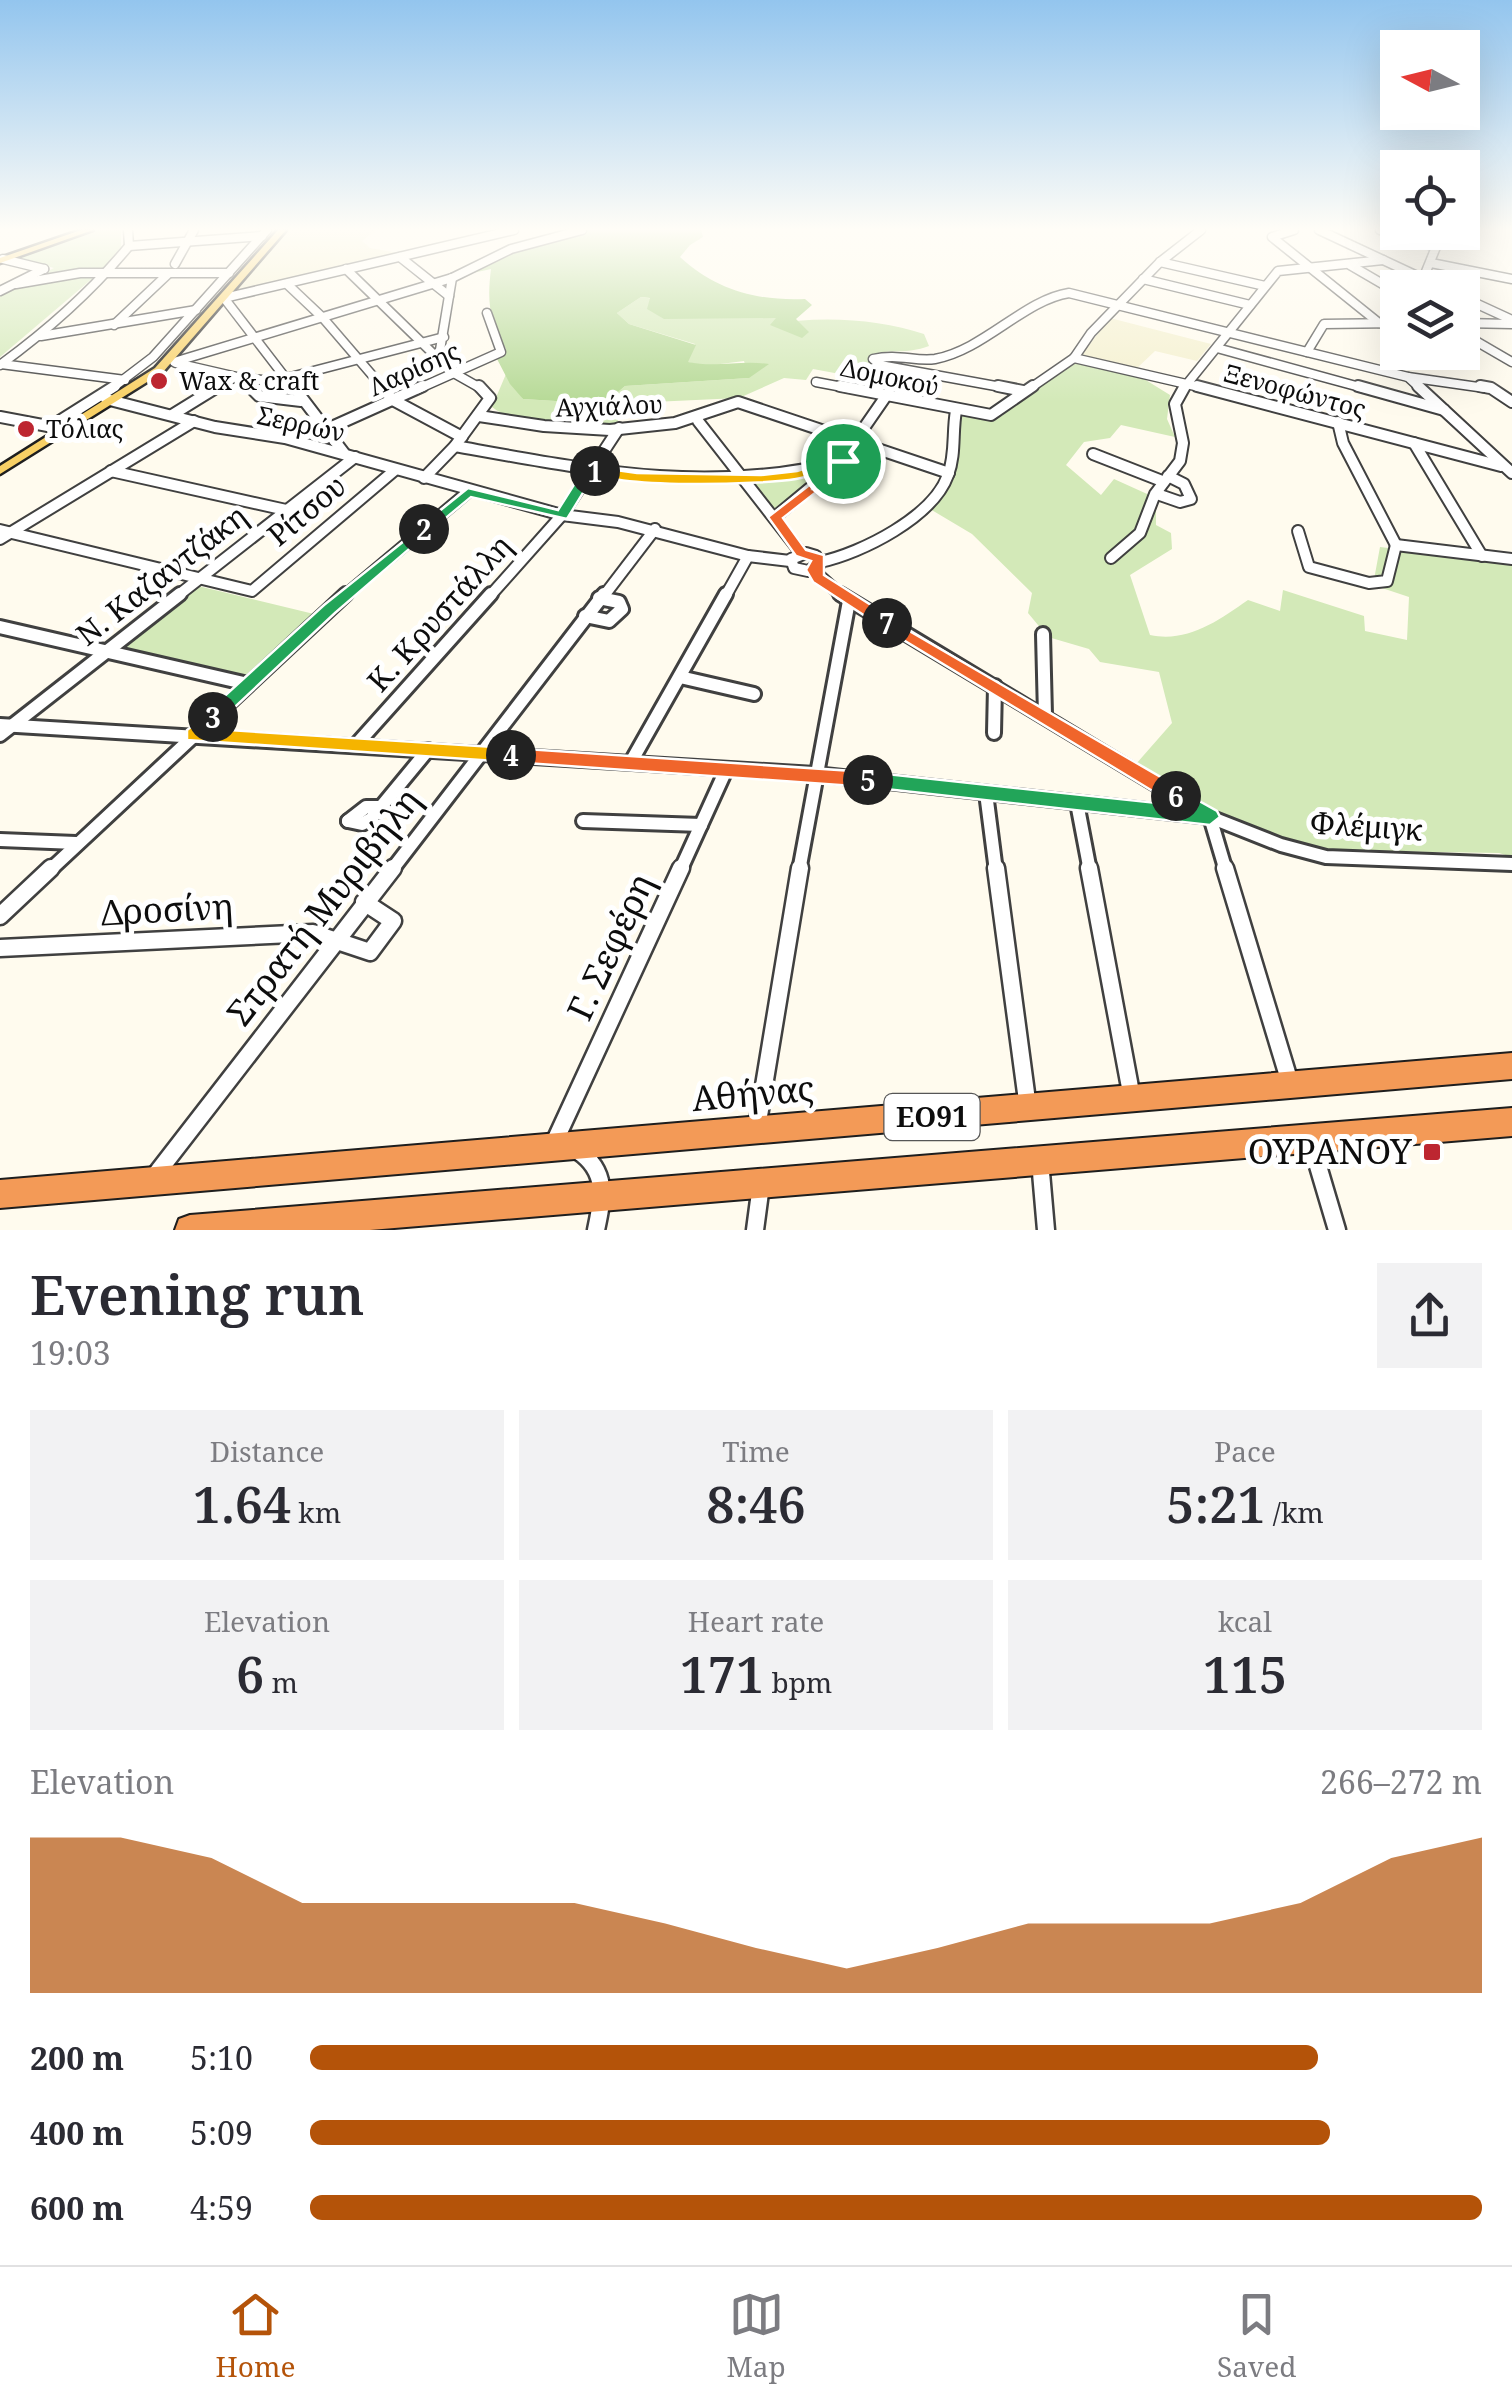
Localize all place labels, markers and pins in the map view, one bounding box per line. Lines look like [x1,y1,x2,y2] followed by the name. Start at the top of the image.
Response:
[179,363,319,397] place label: Wax & craft
[148,370,170,392] marker: Wax & craft
[46,411,123,445] place label: Τόλιας
[15,418,37,440] marker: Τόλιας
[801,419,886,504] pin
[570,446,620,496] pin: 1
[399,504,449,554] pin: 2
[862,598,912,648] pin: 7
[188,692,238,742] pin: 3
[486,730,536,780] pin: 4
[843,755,893,805] pin: 5
[1151,771,1201,821] pin: 6
[1248,1127,1412,1174] place label: ΟΥΡΑΝΟΥ
[1421,1141,1443,1163] marker: ΟΥΡΑΝΟΥ

